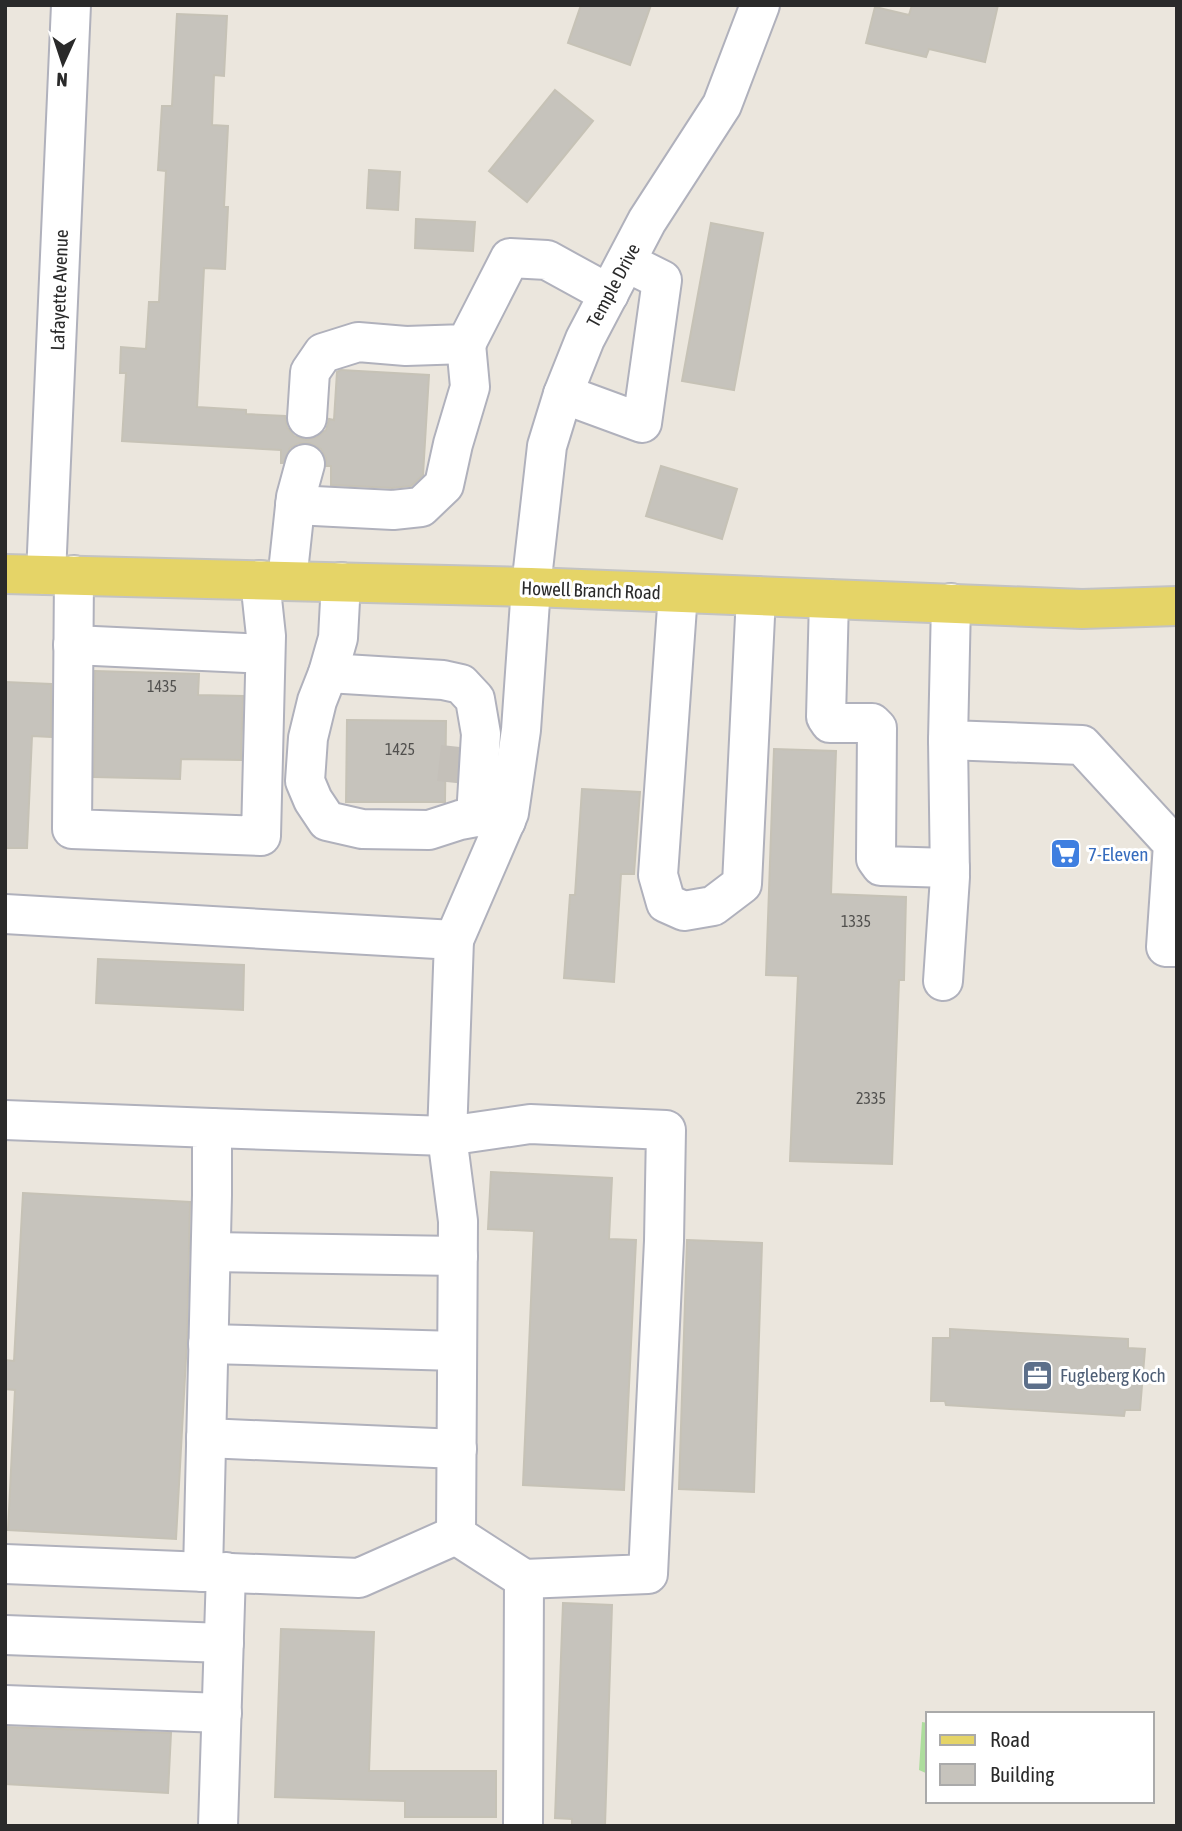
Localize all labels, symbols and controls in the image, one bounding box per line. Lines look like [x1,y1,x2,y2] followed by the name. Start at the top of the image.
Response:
[28,28,98,98] north arrow
[56,69,68,91] text: N
[46,229,72,351] street label: Lafayette Avenue
[582,239,644,331] street label: Temple Drive
[521,577,661,603] street label: Howell Branch Road
[147,677,177,695] house number: 1435
[385,740,415,758] house number: 1425
[1048,837,1082,871] supermarket icon: 7-Eleven
[1088,843,1149,865] place label: 7-Eleven
[841,912,871,930] house number: 1335
[856,1089,886,1107] house number: 2335
[1020,1358,1054,1392] office icon: Fugleberg Koch
[1060,1364,1166,1386] place label: Fugleberg Koch
[926,1712,1154,1803] legend
[990,1727,1030,1751] text: Road
[990,1762,1054,1786] text: Building

